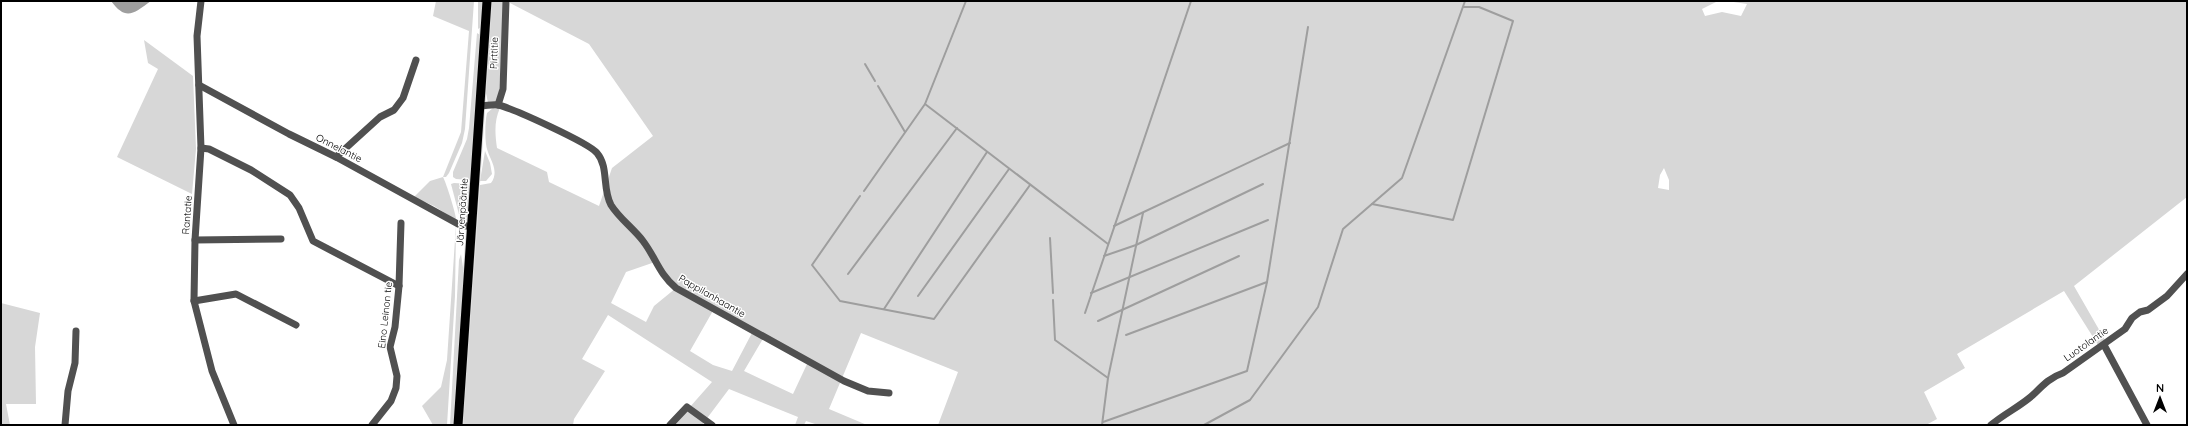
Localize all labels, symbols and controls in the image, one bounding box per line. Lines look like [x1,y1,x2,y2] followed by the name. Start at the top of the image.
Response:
[487,36,501,69] street label: Pirttitie
[314,131,365,165] street label: Onnelantie
[453,177,471,246] street label: Järvenpääntie
[179,195,195,235] street label: Rantatie
[676,272,748,321] street label: Pappilanhaantie
[375,281,395,349] street label: Eino Leinon tie
[2061,324,2111,364] street label: Luotolantie
[2140,378,2180,418] north arrow
[2156,381,2164,395] text: N

